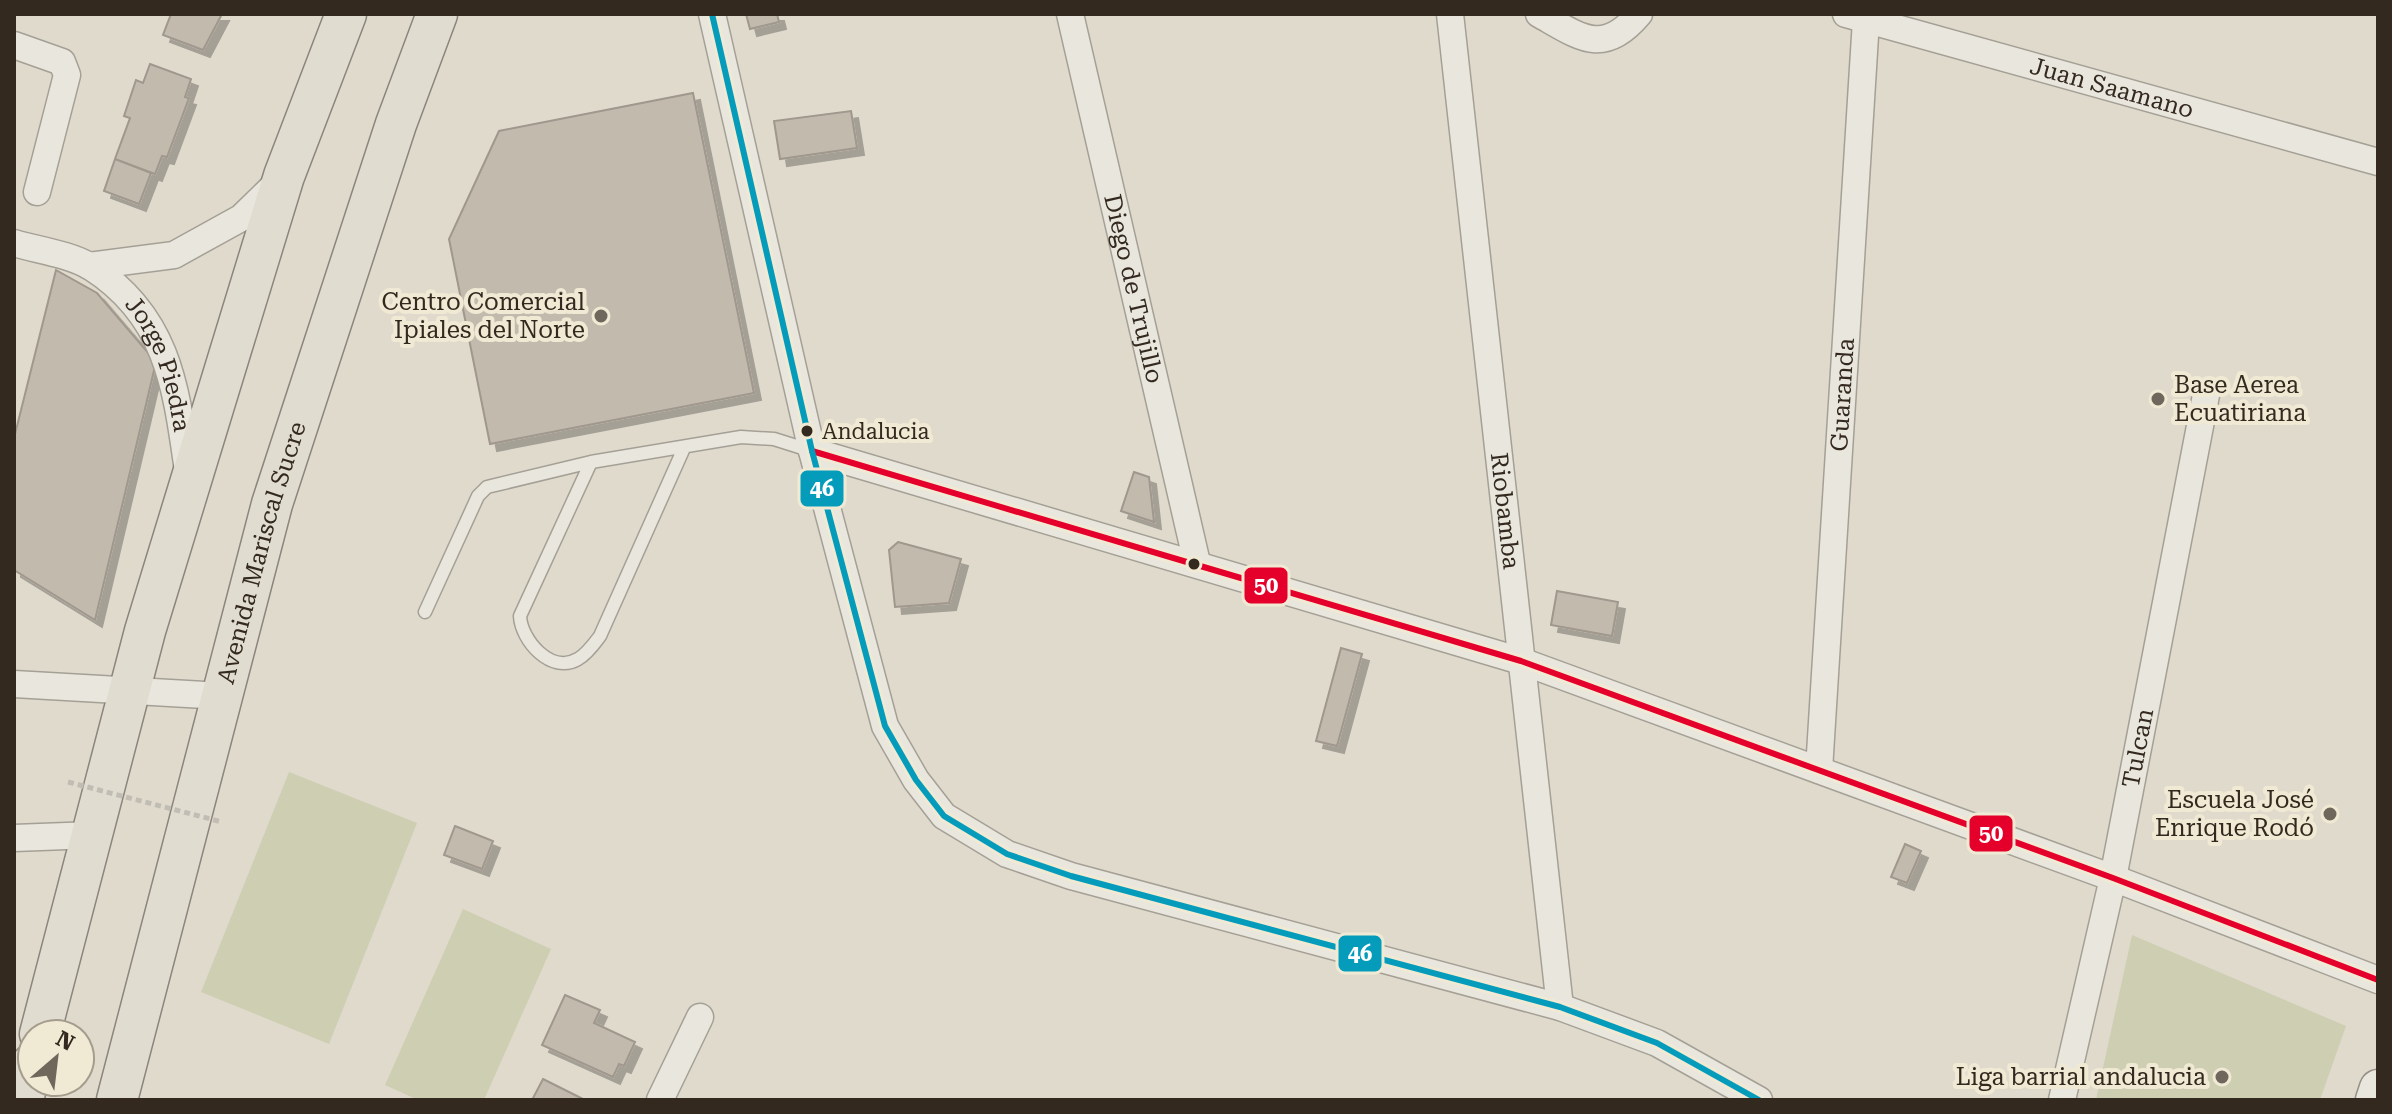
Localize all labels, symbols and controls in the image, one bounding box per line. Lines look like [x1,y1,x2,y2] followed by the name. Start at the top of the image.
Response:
[2027,52,2197,124] street label: Juan Saamano
[1098,192,1169,386] street label: Diego de Trujillo
[381,288,585,344] place label: Centro Comercial Ipiales del Norte
[119,291,196,434] street label: Jorge Piedra
[592,307,610,325] marker: Centro Comercial Ipiales del Norte
[1825,337,1860,452] street label: Guaranda
[2174,371,2306,427] place label: Base Aerea Ecuatiriana
[2149,390,2167,408] marker: Base Aerea Ecuatiriana
[212,418,312,687] street label: Avenida Mariscal Sucre
[822,419,929,444] place label: Andalucia
[799,423,815,439] marker: Andalucia
[1485,451,1525,571] street label: Riobamba
[799,469,845,508] line badge: 46
[810,476,834,501] text: 46
[1186,556,1202,572] unlabelled marker
[1243,566,1289,605] line badge: 50
[1254,573,1278,598] text: 50
[2117,706,2159,790] street label: Tulcan
[2155,786,2314,842] place label: Escuela José Enrique Rodó
[2321,805,2339,823] marker: Escuela José Enrique Rodó
[1968,814,2014,853] line badge: 50
[1979,821,2003,846] text: 50
[1337,934,1383,973] line badge: 46
[1348,941,1372,966] text: 46
[16,1018,96,1098] north arrow
[52,1026,79,1056] text: N
[1956,1063,2206,1091] place label: Liga barrial andalucia
[2213,1068,2231,1086] marker: Liga barrial andalucia

